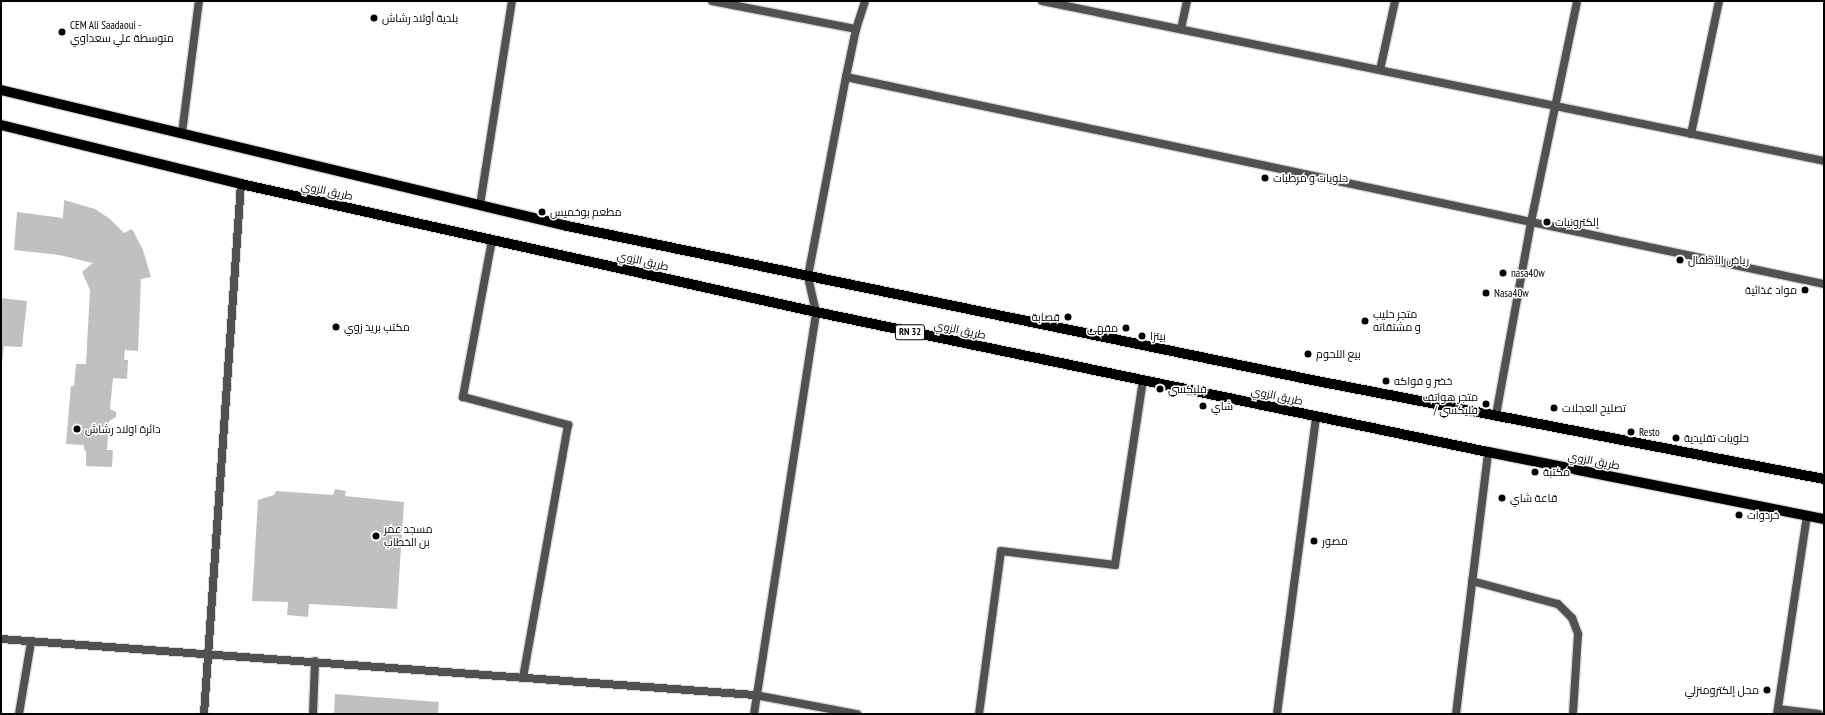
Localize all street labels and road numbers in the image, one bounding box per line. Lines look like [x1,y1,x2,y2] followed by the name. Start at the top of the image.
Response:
[300,179,354,203] street label: طريق الزوي
[616,249,670,273] street label: طريق الزوي
[933,318,987,342] street label: طريق الزوي
[894,324,926,340] road number: RN 32
[1250,384,1304,408] street label: طريق الزوي
[1567,450,1621,472] street label: طريق الزوي

